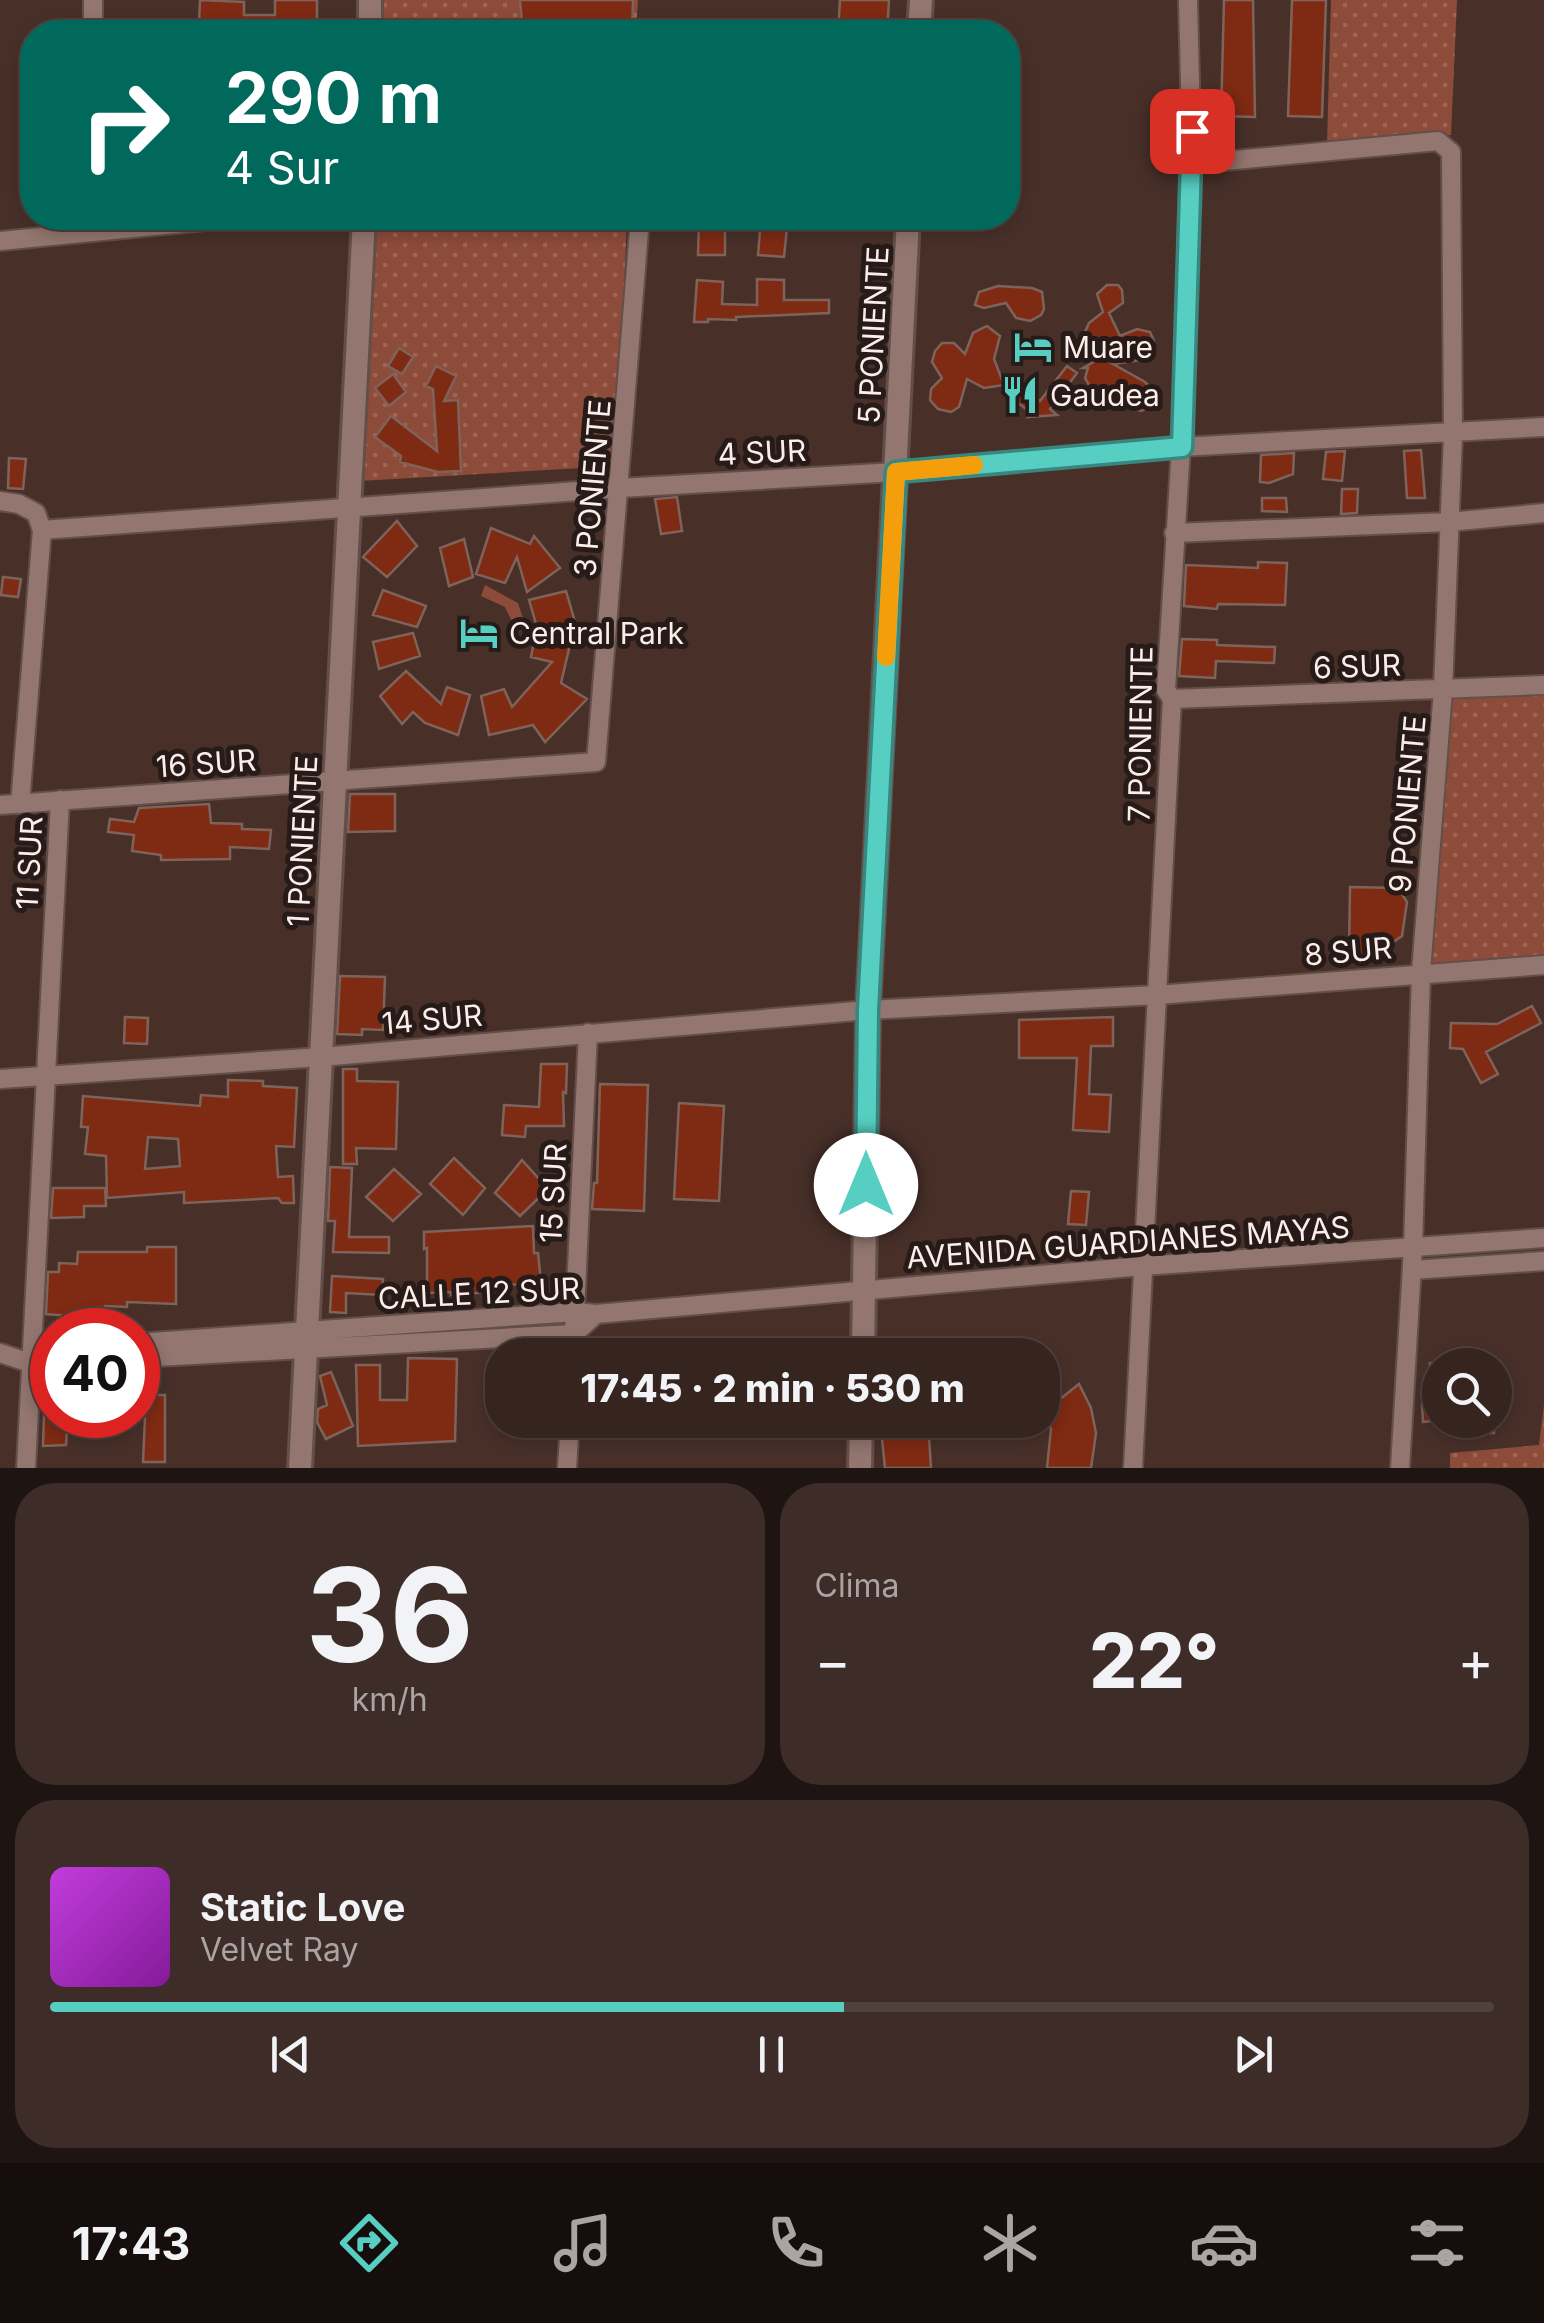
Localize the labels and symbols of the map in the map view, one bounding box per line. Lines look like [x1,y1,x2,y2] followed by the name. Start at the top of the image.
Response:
[1150,89,1235,174] pin
[850,245,896,425] street label: 5 PONIENTE
[1012,326,1054,368] hotel icon: Muare
[1063,329,1153,365] place label: Muare
[999,374,1041,416] restaurant icon: Gaudea
[1050,377,1160,413] place label: Gaudea
[566,398,618,578] street label: 3 PONIENTE
[717,432,807,472] street label: 4 SUR
[458,612,500,654] hotel icon: Central Park
[509,615,685,651] place label: Central Park
[1120,646,1160,822] street label: 7 PONIENTE
[1312,646,1402,686] street label: 6 SUR
[1381,714,1433,894] street label: 9 PONIENTE
[155,742,257,784] street label: 16 SUR
[280,754,324,928] street label: 1 PONIENTE
[9,815,49,911] street label: 11 SUR
[1303,929,1393,973] street label: 8 SUR
[380,997,484,1041] street label: 14 SUR
[814,1133,918,1237] position arrow
[532,1142,574,1244] street label: 15 SUR
[905,1209,1351,1275] street label: AVENIDA GUARDIANES MAYAS
[377,1270,581,1316] street label: CALLE 12 SUR
[30,1308,160,1438] speed limit sign: 40

